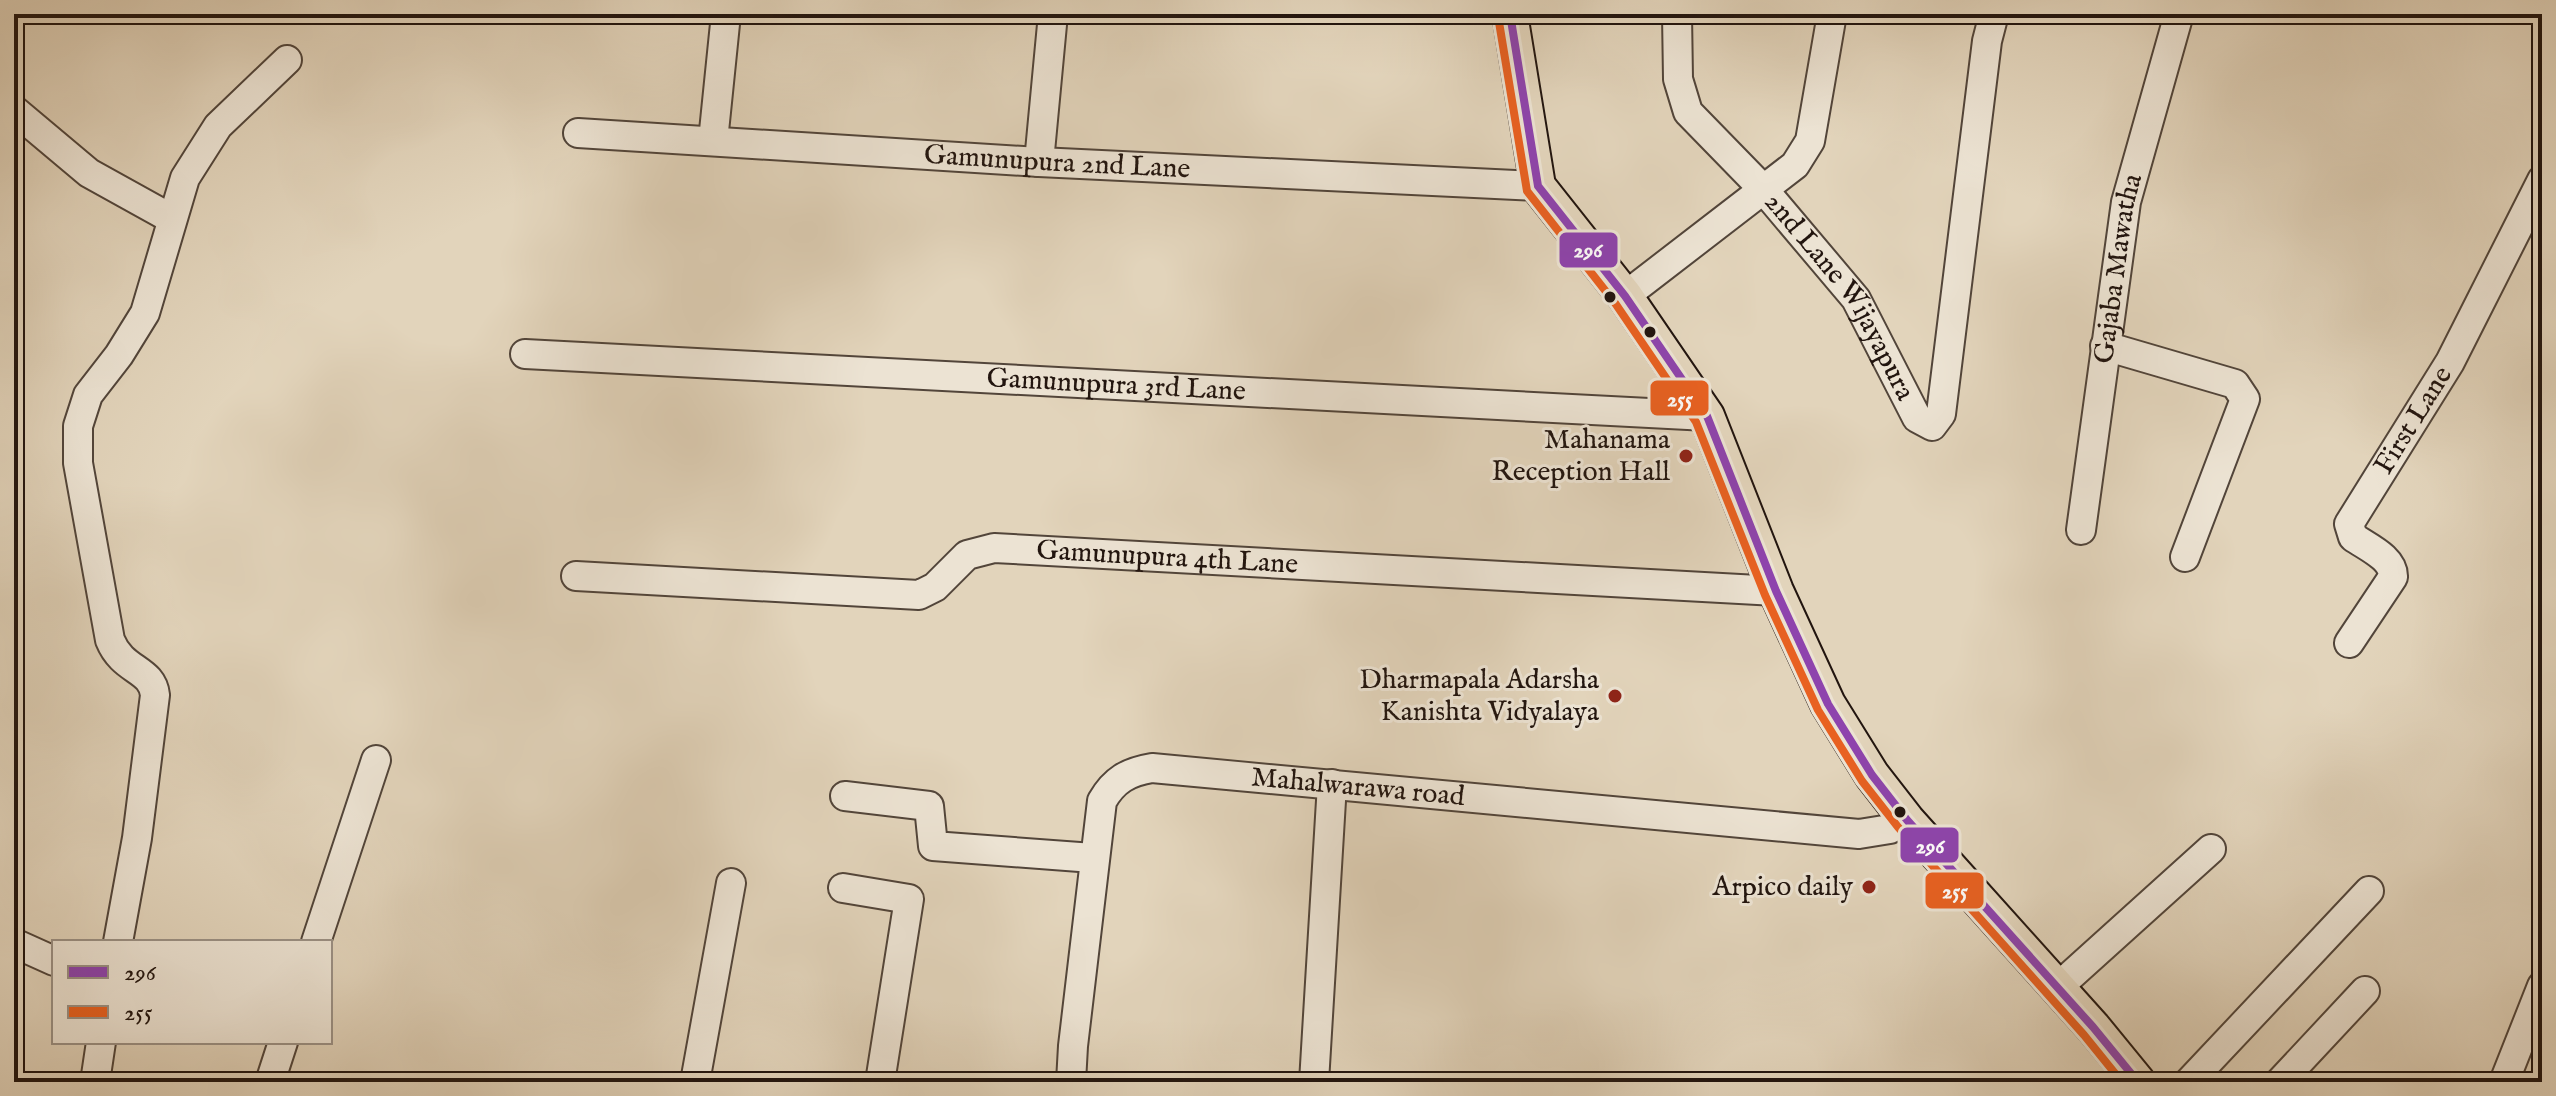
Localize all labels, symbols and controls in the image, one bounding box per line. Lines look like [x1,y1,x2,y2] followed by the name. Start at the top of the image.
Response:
[923,137,1191,187] street label: Gamunupura 2nd Lane
[2087,169,2151,366] street label: Gajaba Mawatha
[1756,186,1923,407] street label: 2nd Lane Wijayapura
[1558,231,1619,269] line badge: 296
[1573,237,1604,265] text: 296
[1602,289,1618,305] unlabelled marker
[1642,324,1658,340] unlabelled marker
[2367,360,2460,481] street label: First Lane
[986,361,1247,409] street label: Gamunupura 3rd Lane
[1649,379,1710,417] line badge: 255
[1667,386,1693,414] text: 255
[1491,423,1671,490] place label: Mahanama Reception Hall
[1677,447,1695,465] marker: Mahanama Reception Hall
[1035,533,1299,582] street label: Gamunupura 4th Lane
[1359,663,1600,730] place label: Dharmapala Adarsha Kanishta Vidyalaya
[1606,687,1624,705] marker: Dharmapala Adarsha Kanishta Vidyalaya
[1250,760,1466,815] street label: Mahalwarawa road
[1892,804,1908,820] unlabelled marker
[1899,826,1960,864] line badge: 296
[1915,833,1946,861] text: 296
[1711,870,1853,905] place label: Arpico daily
[1924,871,1985,910] line badge: 255
[1860,878,1878,896] marker: Arpico daily
[1942,878,1968,906] text: 255
[52,940,332,1044] legend
[124,958,157,989] text: 296
[124,998,153,1029] text: 255

